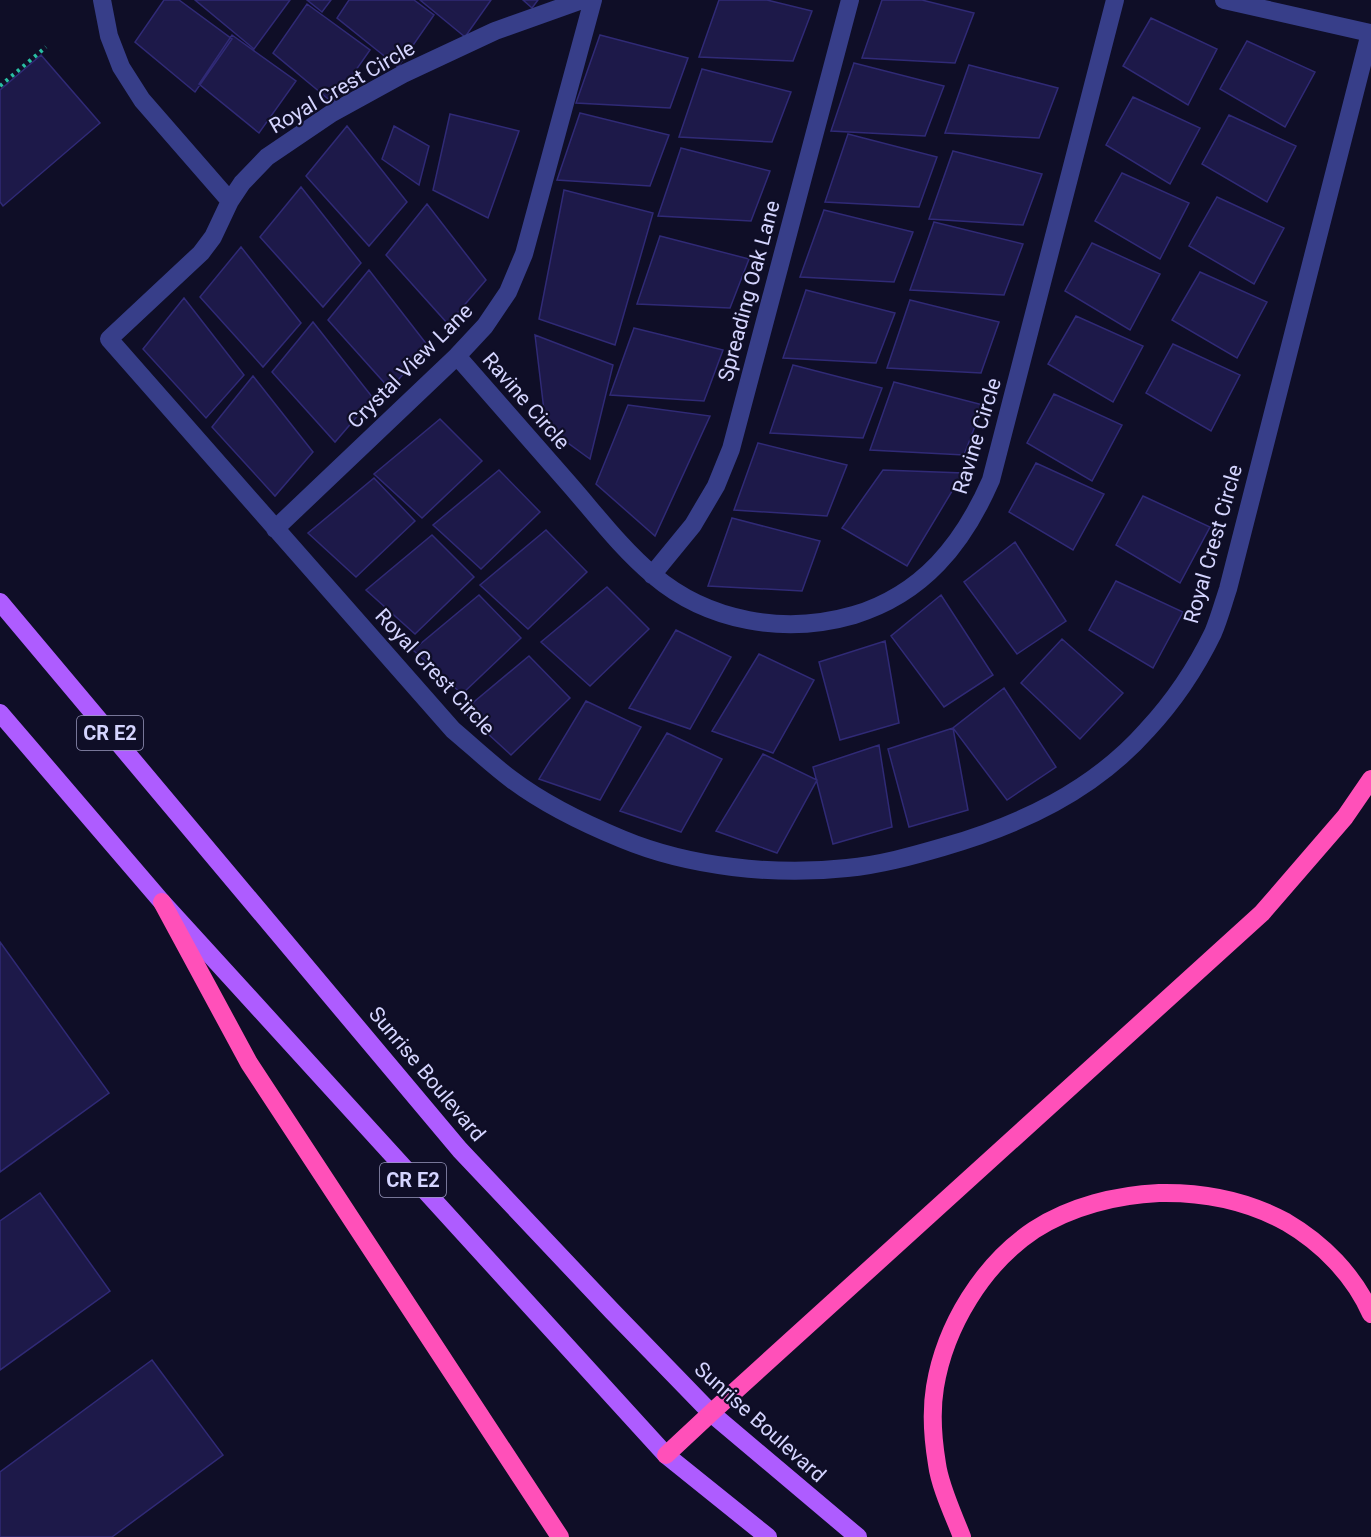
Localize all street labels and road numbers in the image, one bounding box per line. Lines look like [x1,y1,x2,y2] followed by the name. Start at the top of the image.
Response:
[265,36,419,138] street label: Royal Crest Circle
[713,198,785,384] street label: Spreading Oak Lane
[343,299,477,433] street label: Crystal View Lane
[477,348,575,454] street label: Ravine Circle
[948,375,1006,497] street label: Ravine Circle
[1179,462,1247,626] street label: Royal Crest Circle
[370,604,500,740] street label: Royal Crest Circle
[77,716,143,750] road number: CR E2
[364,1002,490,1146] street label: Sunrise Boulevard
[380,1163,446,1197] road number: CR E2
[690,1357,830,1487] street label: Sunrise Boulevard

